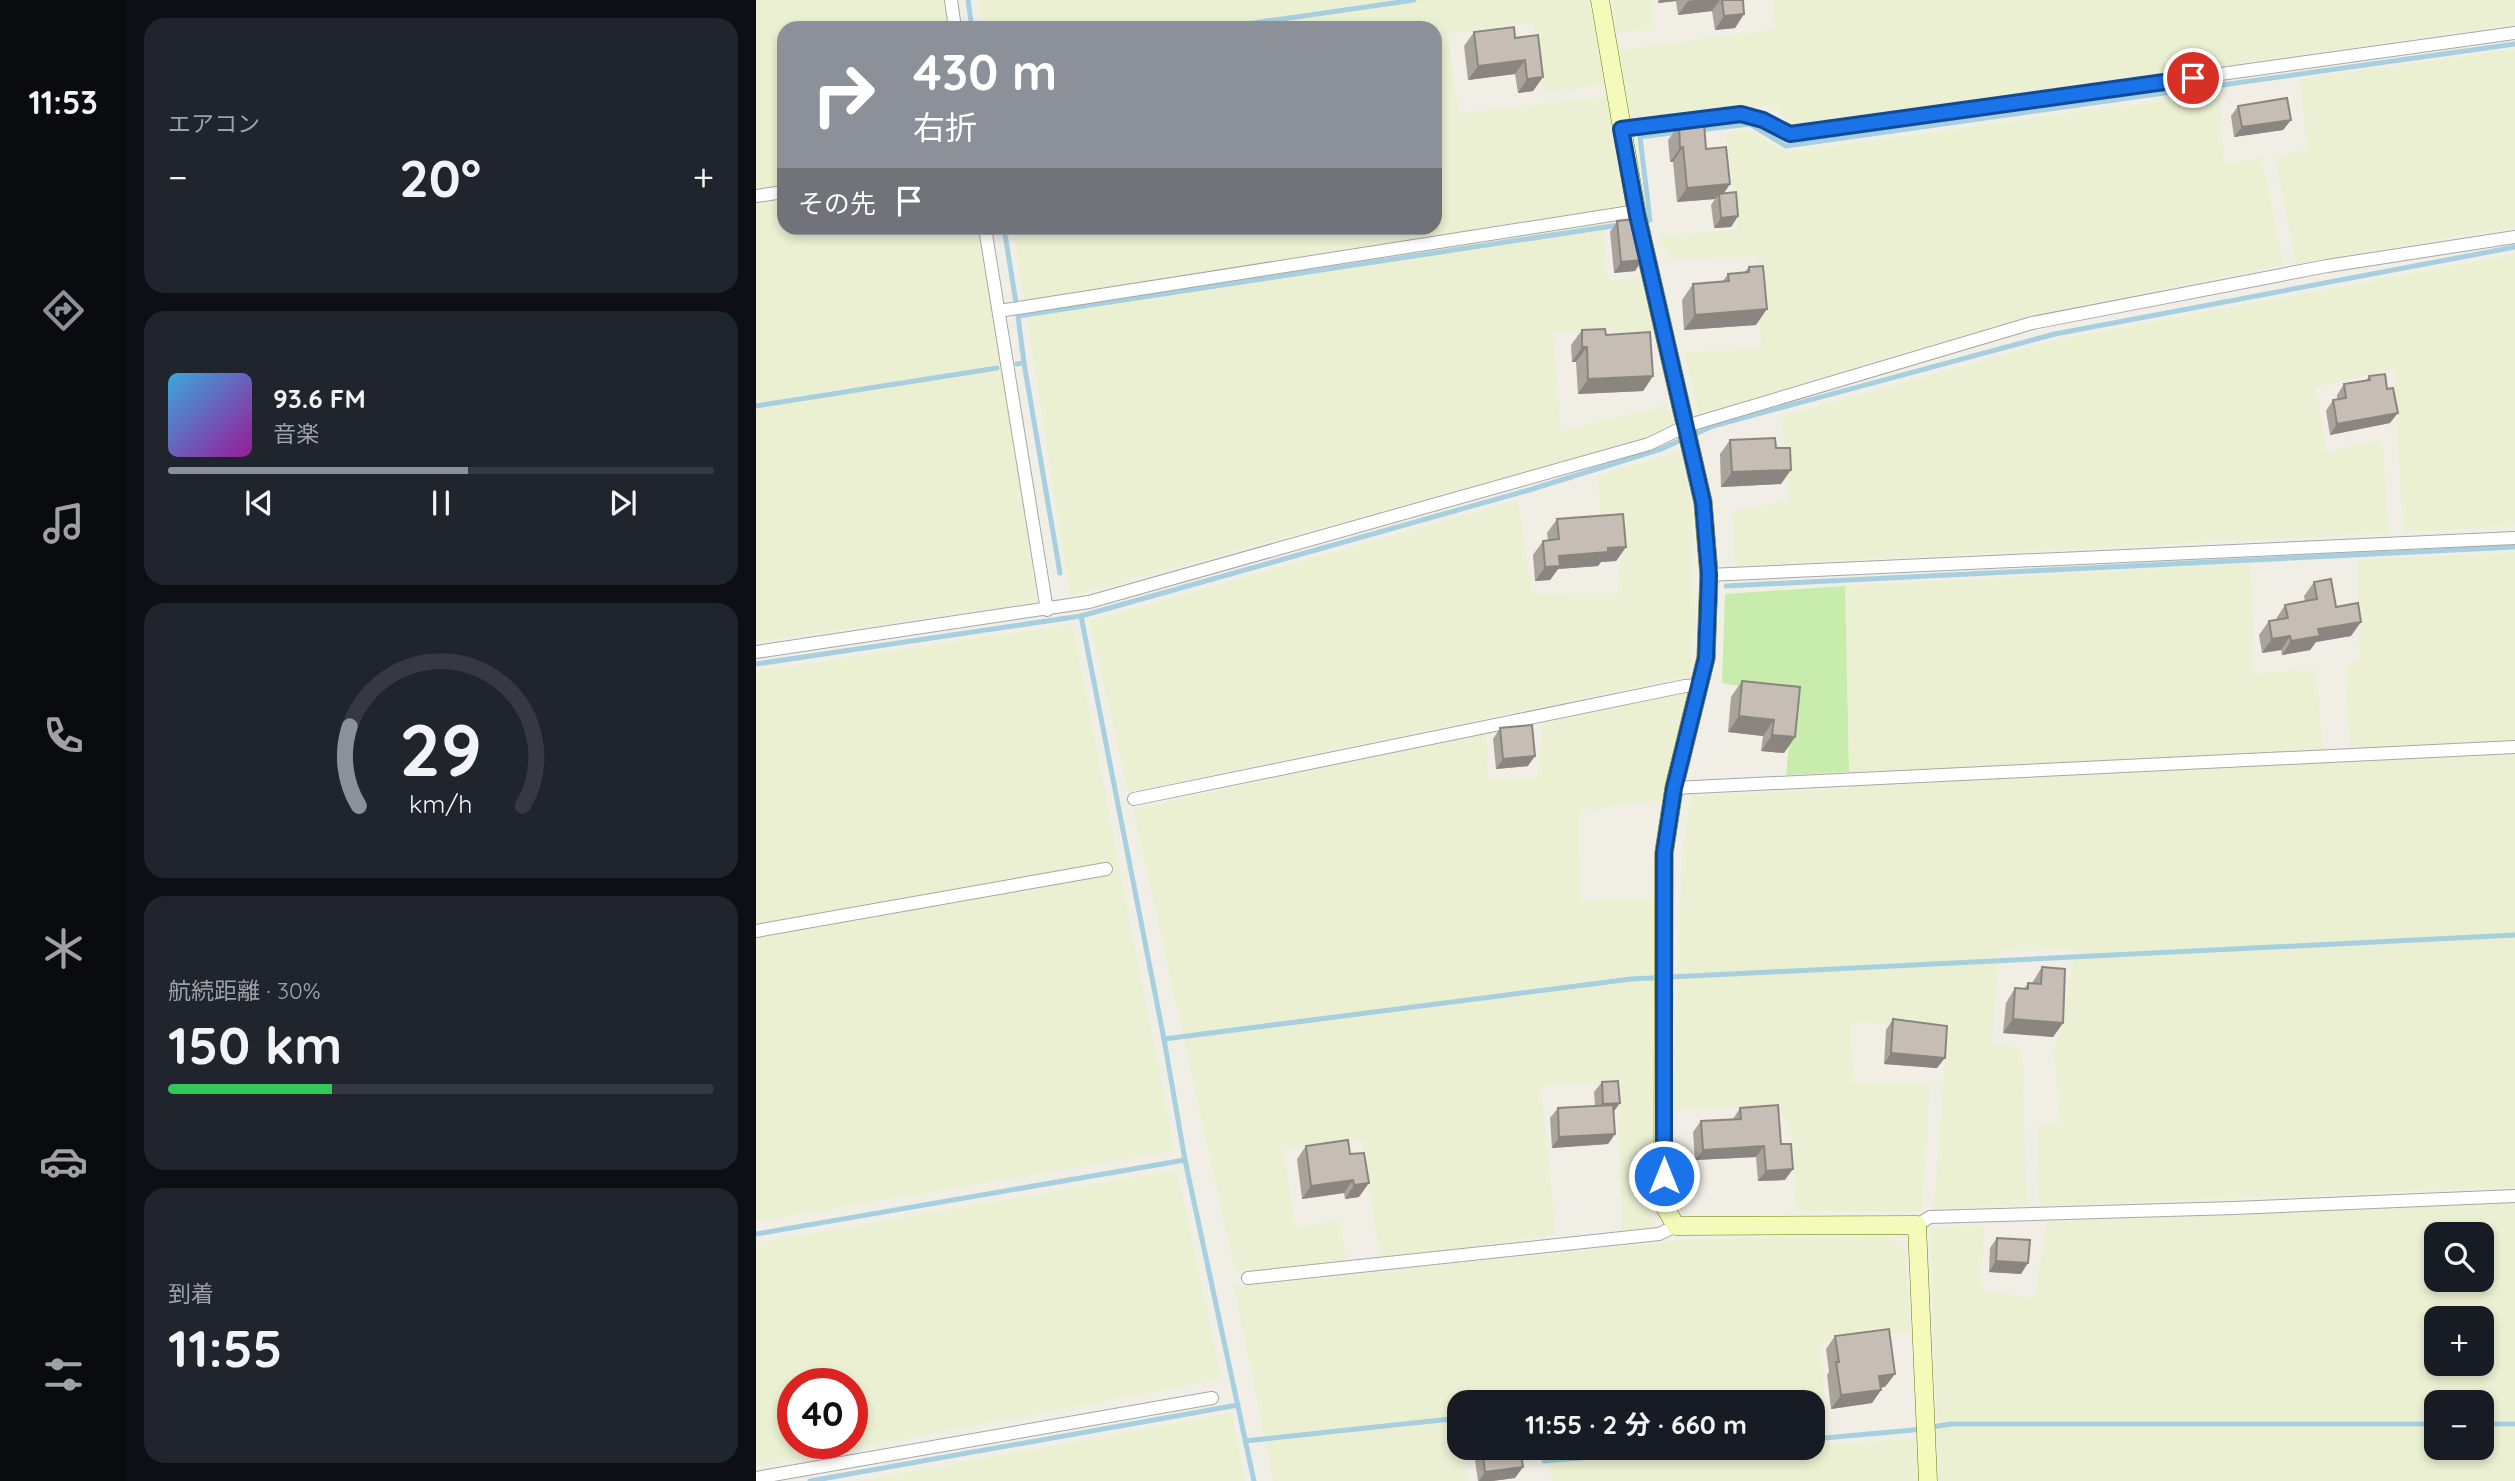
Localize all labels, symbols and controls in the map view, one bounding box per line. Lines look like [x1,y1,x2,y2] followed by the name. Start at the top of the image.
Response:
[913,41,1057,102] text: 430 m
[2163,48,2223,108] pin
[798,49,889,140] icon: right
[2174,59,2212,97] icon: arrive
[28,82,98,122] text: 11:53
[913,107,977,147] text: 右折
[168,109,260,138] text: エアコン
[399,145,481,210] text: 20°
[168,153,188,201] text: −
[693,153,714,201] text: +
[890,182,928,220] icon: arrive
[798,187,876,220] text: その先
[39,286,88,335] icon: directions
[273,382,366,415] text: 93.6 FM
[273,419,319,448] text: 音楽
[240,484,278,522] icon: previous
[422,484,460,522] icon: pause
[604,484,642,522] icon: next
[39,499,88,548] icon: music
[400,704,482,795] text: 29
[39,711,88,760] icon: phone
[409,788,473,819] text: km/h
[39,924,88,973] icon: climate
[168,976,321,1005] text: 航続距離 · 30%
[168,1012,342,1077] text: 150 km
[39,1137,88,1186] icon: car
[1627,1139,1701,1213] position arrow
[2424,1222,2494,1460] map controls
[2424,1222,2494,1292] button: search
[168,1279,214,1308] text: 到着
[2424,1306,2494,1376] button: +
[168,1315,283,1380] text: 11:55
[39,1350,88,1399] icon: filters
[777,1368,868,1459] speed limit sign: 40
[2424,1390,2494,1460] button: −
[1525,1408,1747,1441] text: 11:55 · 2 分 · 660 m

